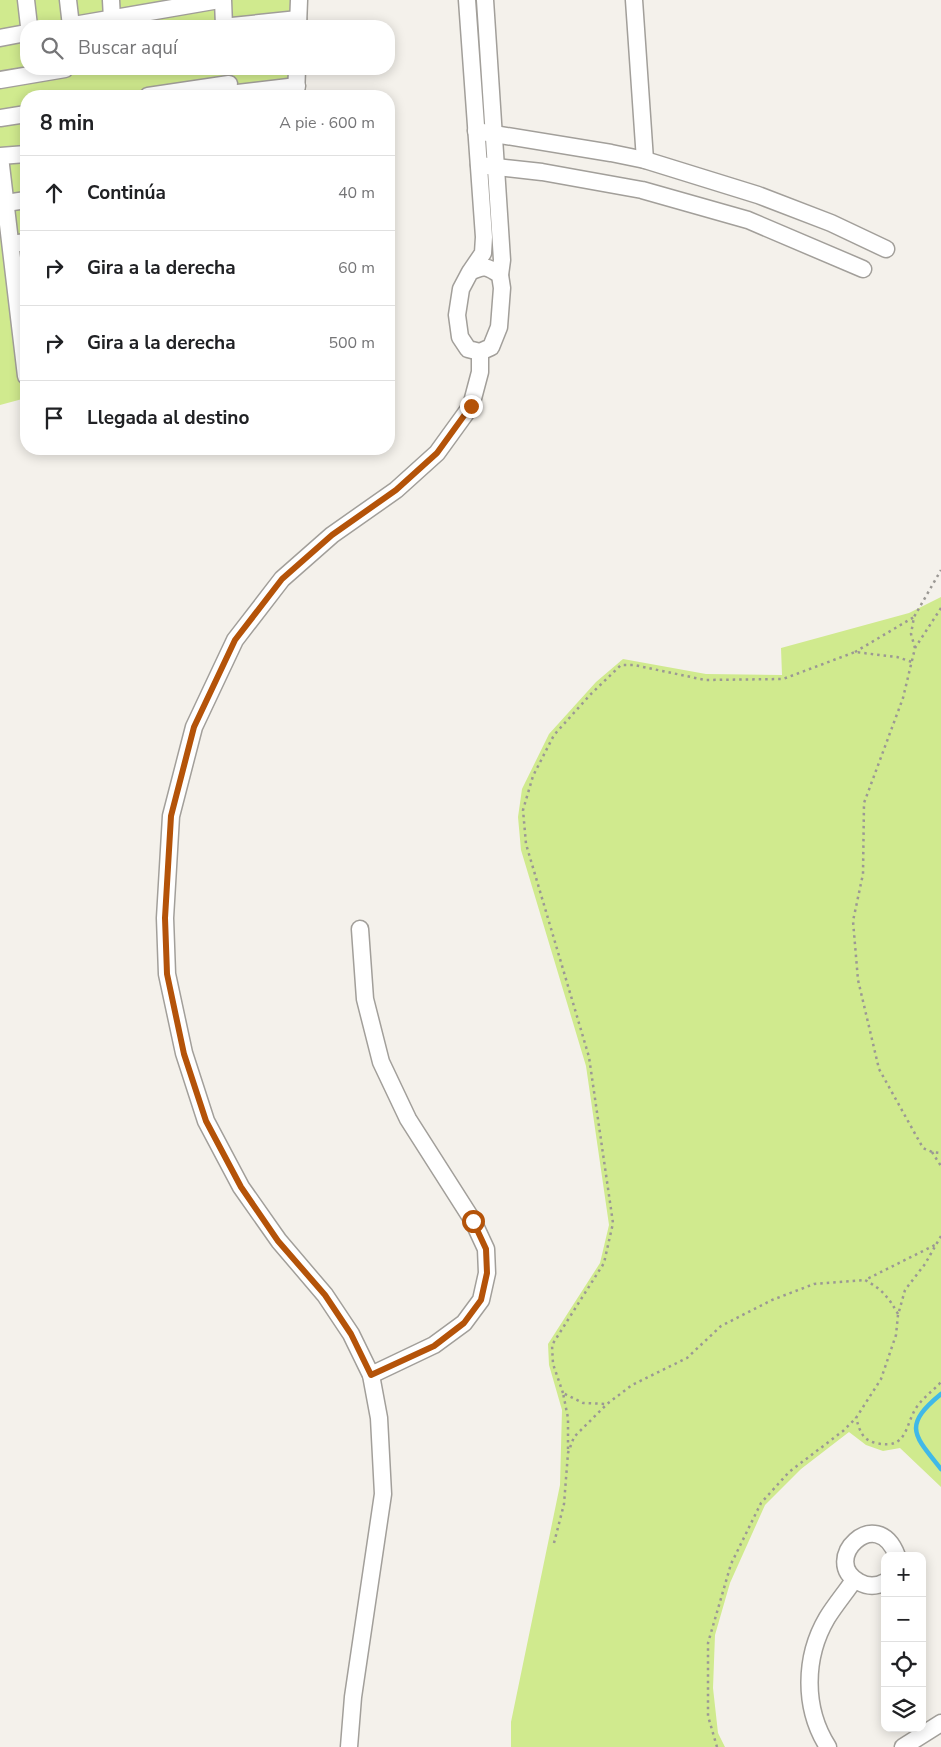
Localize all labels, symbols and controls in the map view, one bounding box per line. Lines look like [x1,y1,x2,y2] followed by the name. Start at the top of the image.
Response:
[20,20,395,75] search box
[38,34,66,62] icon: search
[78,35,177,61] text: Buscar aquí
[40,109,94,137] text: 8 min
[279,112,375,134] text: A pie · 600 m
[40,179,68,207] icon: ahead
[87,180,166,206] text: Continúa
[338,182,375,204] text: 40 m
[40,254,68,282] icon: right
[87,255,236,281] text: Gira a la derecha
[338,257,375,279] text: 60 m
[40,329,68,357] icon: right
[87,330,236,356] text: Gira a la derecha
[328,332,375,354] text: 500 m
[460,395,483,418] route end
[40,404,68,432] icon: arrive
[87,405,249,431] text: Llegada al destino
[462,1210,485,1233] route start
[881,1552,926,1732] map controls
[881,1552,926,1597] button: +
[881,1597,926,1642] button: −
[881,1642,926,1687] button: locate
[881,1687,926,1732] button: layers

